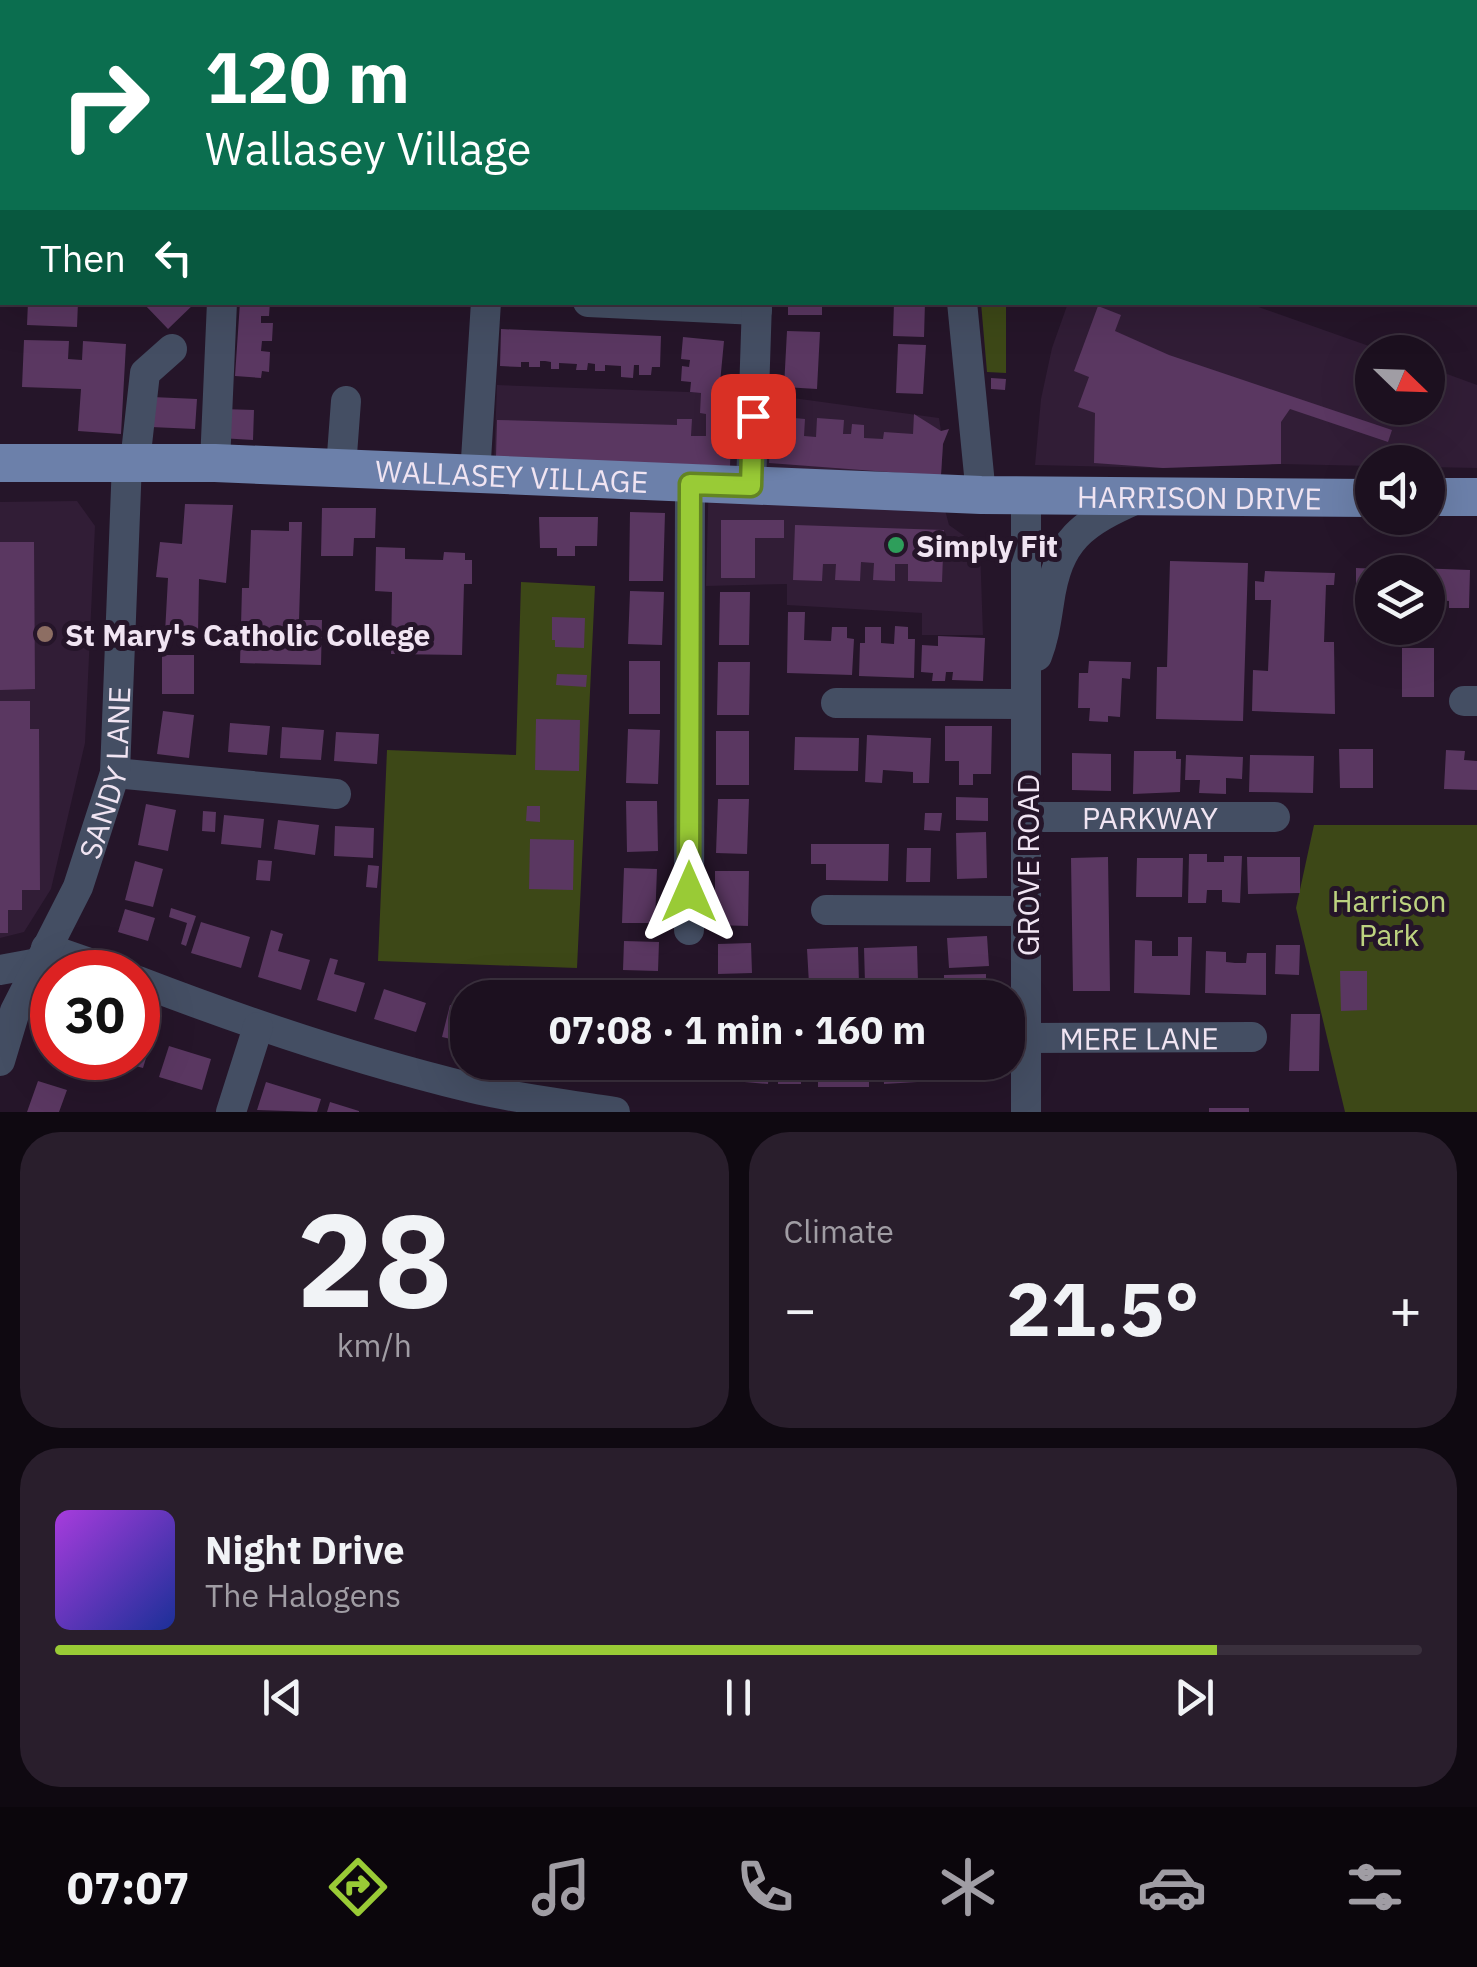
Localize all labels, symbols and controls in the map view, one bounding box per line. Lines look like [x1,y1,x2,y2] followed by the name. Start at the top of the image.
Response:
[205,31,410,122] text: 120 m
[40,40,170,170] icon: right
[205,119,532,177] text: Wallasey Village
[146,230,201,285] icon: left
[40,233,126,282] text: Then
[1355,335,1445,425] north arrow
[1355,335,1445,645] map controls
[711,374,796,459] pin
[726,389,781,444] icon: arrive
[1355,445,1445,535] button: sound
[375,450,649,501] street label: WALLASEY VILLAGE
[1077,476,1322,517] street label: HARRISON DRIVE
[916,526,1058,565] place label: Simply Fit
[885,534,907,556] marker: Simply Fit
[1355,555,1445,645] button: layers
[65,615,430,654] place label: St Mary's Catholic College
[34,623,56,645] marker: St Mary's Catholic College
[69,686,138,864] street label: SANDY LANE
[1008,774,1047,956] street label: GROVE ROAD
[1082,798,1218,837] street label: PARKWAY
[637,840,741,944] position arrow
[1331,881,1447,954] park label: Harrison Park
[30,950,160,1080] speed limit sign: 30
[549,1005,926,1054] text: 07:08 · 1 min · 160 m
[1059,1018,1219,1057] street label: MERE LANE
[296,1174,452,1343] text: 28
[784,1210,894,1252] text: Climate
[1006,1259,1200,1357] text: 21.5°
[784,1273,817,1344] text: −
[1389,1273,1422,1344] text: +
[337,1324,412,1366] text: km/h
[205,1525,405,1574] text: Night Drive
[205,1574,401,1616] text: The Halogens
[255,1670,310,1725] icon: previous
[711,1670,766,1725] icon: pause
[1167,1670,1222,1725] icon: next
[323,1852,393,1922] icon: directions
[526,1852,596,1922] icon: music
[730,1852,800,1922] icon: phone
[933,1852,1003,1922] icon: climate
[1137,1852,1207,1922] icon: car
[1340,1852,1410,1922] icon: filters
[67,1858,190,1916] text: 07:07

